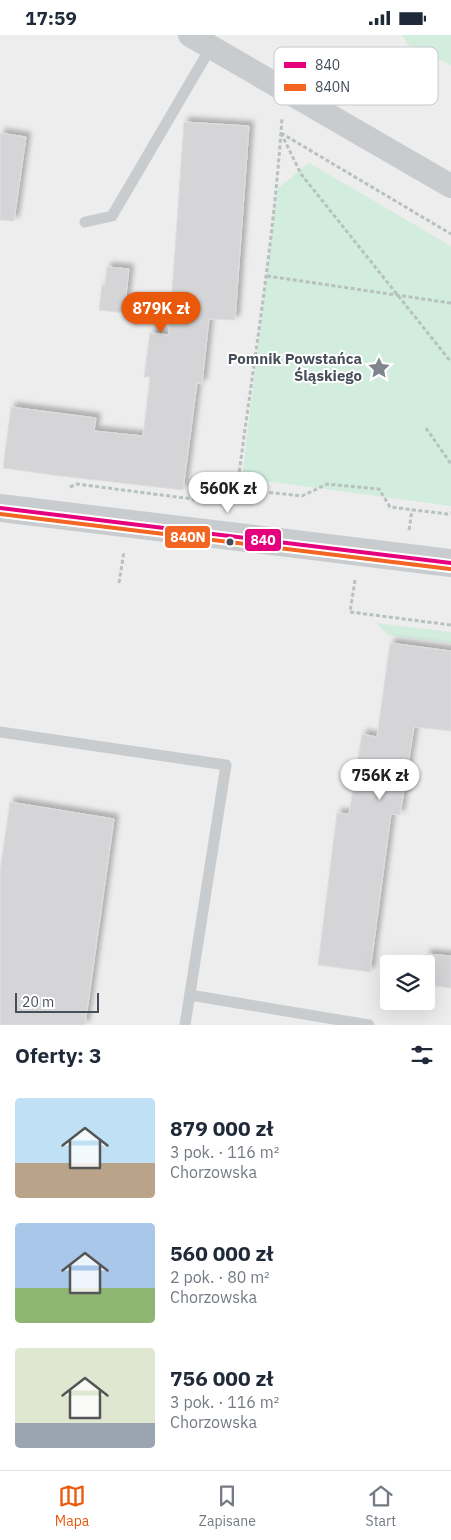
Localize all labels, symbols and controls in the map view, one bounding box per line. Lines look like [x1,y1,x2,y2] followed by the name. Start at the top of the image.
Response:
[25,6,77,30] text: 17:59
[274,47,438,105] legend
[315,56,340,74] text: 840
[315,78,350,96] text: 840N
[115,291,207,334] pin: 879K zł
[132,298,190,318] text: 879K zł
[228,349,362,385] place label: Pomnik Powstańca Śląskiego
[366,355,392,381] place icon: Pomnik Powstańca Śląskiego
[182,471,274,514] pin: 560K zł
[199,478,257,498] text: 560K zł
[164,525,211,549] line badge: 840N
[170,528,206,546] text: 840N
[244,528,282,552] line badge: 840
[250,531,276,549] text: 840
[225,537,235,547] unlabelled marker
[334,759,426,801] pin: 756K zł
[351,765,409,785] text: 756K zł
[380,955,435,1010] map controls
[380,955,435,1010] button: layers
[15,990,99,1013] scale bar
[22,993,54,1011] text: 20 m
[15,1041,102,1069] text: Oferty: 3
[408,1041,436,1069] icon: filters
[170,1114,273,1142] text: 879 000 zł
[55,1118,115,1178] icon: home
[170,1142,279,1162] text: 3 pok. · 116 m²
[170,1162,257,1182] text: Chorzowska
[170,1239,273,1267] text: 560 000 zł
[55,1243,115,1303] icon: home
[170,1267,270,1287] text: 2 pok. · 80 m²
[170,1287,257,1307] text: Chorzowska
[170,1364,273,1392] text: 756 000 zł
[55,1368,115,1428] icon: home
[170,1392,279,1412] text: 3 pok. · 116 m²
[170,1412,257,1432] text: Chorzowska
[55,1482,89,1530] tab: Mapa
[199,1482,256,1530] tab: Zapisane
[366,1482,396,1530] tab: Start

